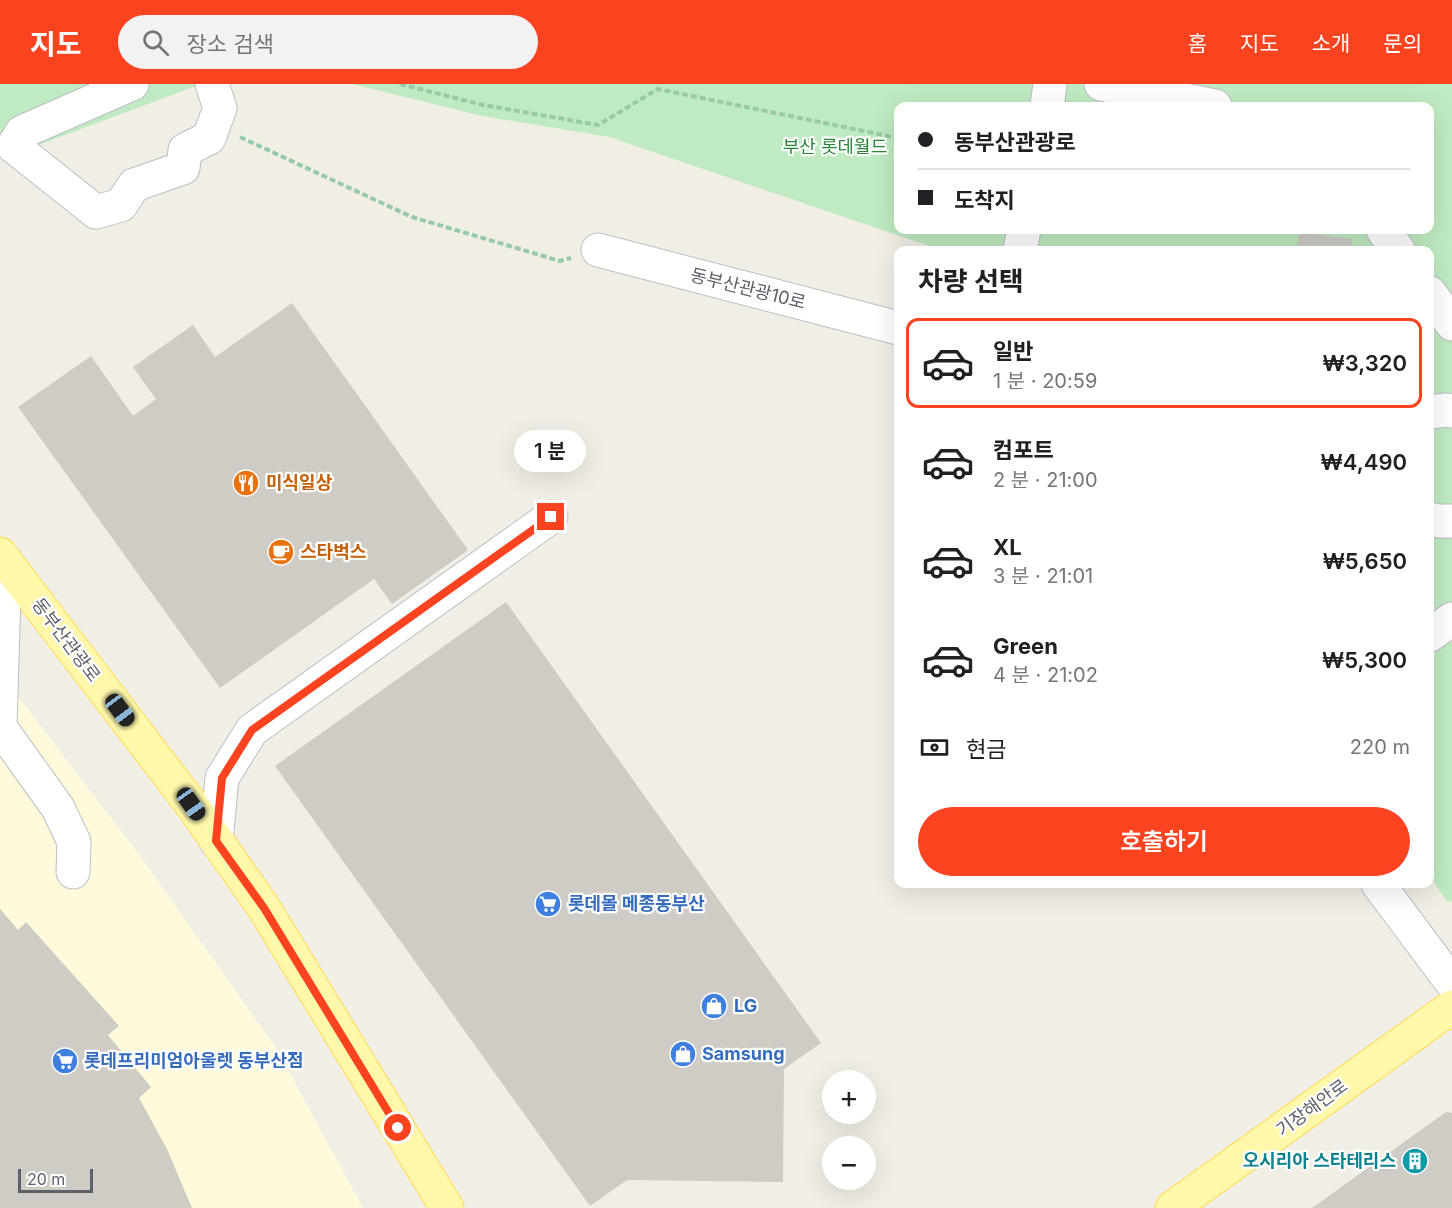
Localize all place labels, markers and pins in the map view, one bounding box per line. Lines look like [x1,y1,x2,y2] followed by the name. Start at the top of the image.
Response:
[231,468,261,498] restaurant icon: 미식일상
[266,472,333,493] place label: 미식일상
[266,537,296,567] cafe icon: 스타벅스
[300,541,366,562] place label: 스타벅스
[533,889,563,919] supermarket icon: 롯데몰 메종동부산
[568,893,705,914] place label: 롯데몰 메종동부산
[699,991,729,1021] shop icon: LG
[734,995,757,1016] place label: LG
[668,1039,698,1069] shop icon: Samsung
[702,1043,785,1064] place label: Samsung
[50,1046,80,1076] supermarket icon: 롯데프리미엄아울렛 동부산점
[84,1050,304,1071] place label: 롯데프리미엄아울렛 동부산점
[1400,1146,1430,1176] building icon: 오시리아 스타테리스
[1243,1150,1396,1171] place label: 오시리아 스타테리스

